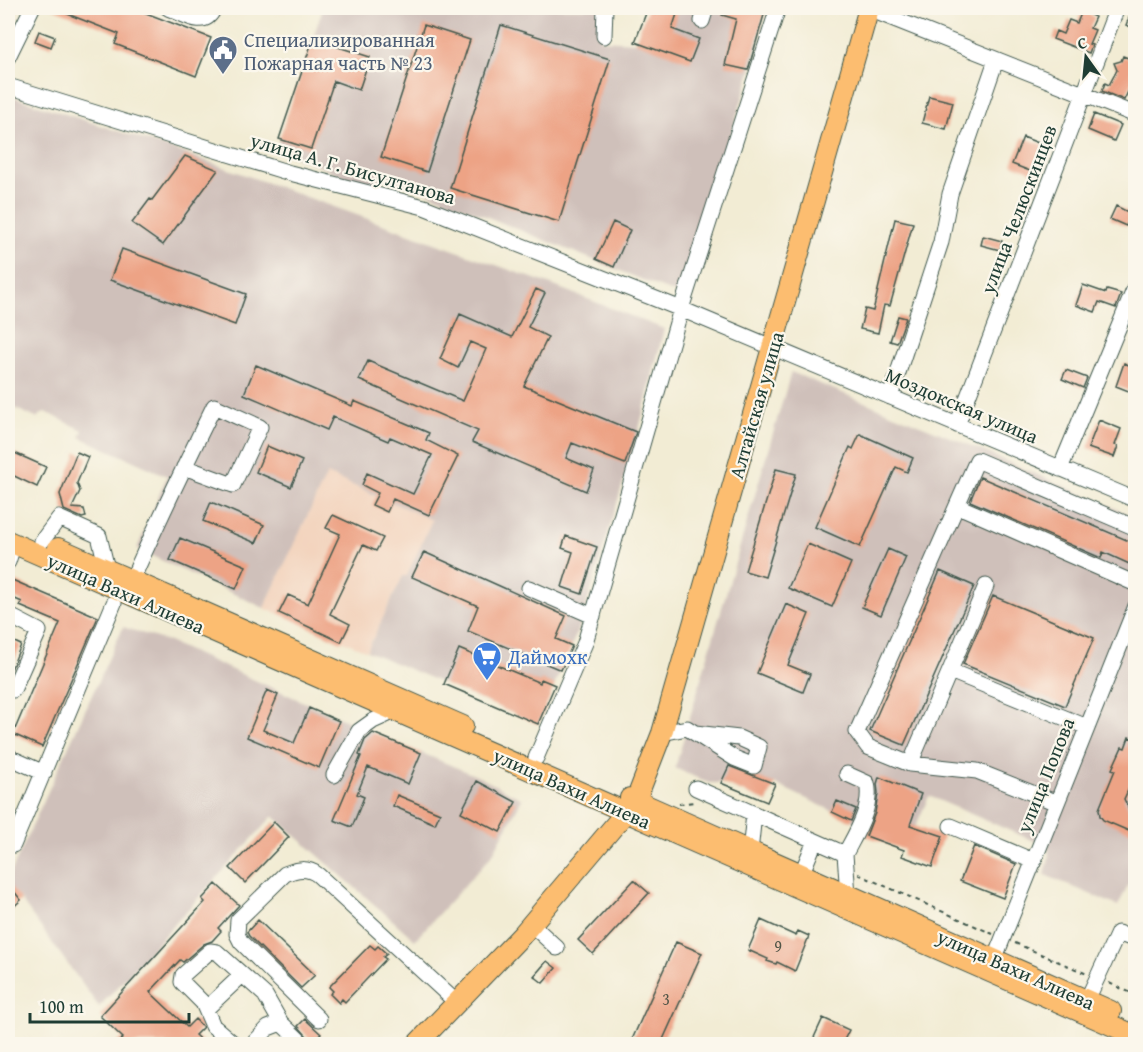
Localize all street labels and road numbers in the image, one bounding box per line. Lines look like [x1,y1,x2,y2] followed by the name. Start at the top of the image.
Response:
[972,120,1064,299] street label: улица Челюскинцев
[246,125,459,211] street label: улица А. Г. Бисултанова
[721,328,791,482] street label: Алтайская улица
[881,360,1043,450] street label: Моздокская улица
[42,545,210,641] street label: улица Вахи Алиева
[1008,712,1082,838] street label: улица Попова
[488,740,656,836] street label: улица Вахи Алиева
[932,921,1100,1017] street label: улица Вахи Алиева

